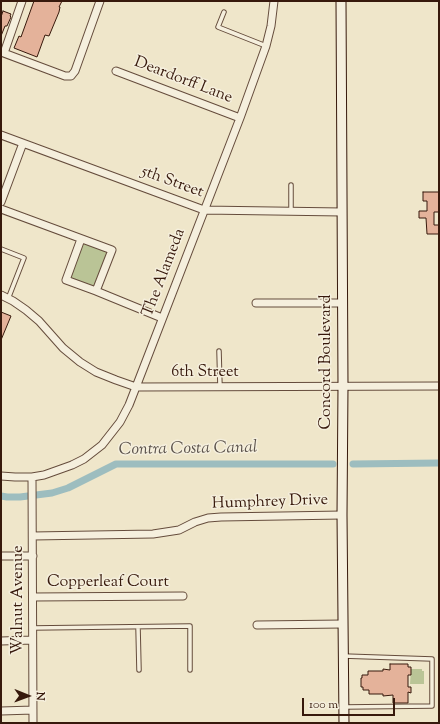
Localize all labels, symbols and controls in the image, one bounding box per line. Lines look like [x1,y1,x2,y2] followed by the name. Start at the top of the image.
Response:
[131,53,235,109] street label: Deardorff Lane
[138,163,206,203] street label: 5th Street
[139,226,191,320] street label: The Alameda
[317,294,337,430] street label: Concord Boulevard
[171,363,239,383] street label: 6th Street
[118,439,258,461] water label: Contra Costa Canal
[212,491,328,515] street label: Humphrey Drive
[9,545,29,655] street label: Walnut Avenue
[47,573,169,593] street label: Copperleaf Court
[8,676,48,716] north arrow
[304,690,397,716] scale bar
[32,692,48,701] text: N
[309,696,338,714] text: 100 m

